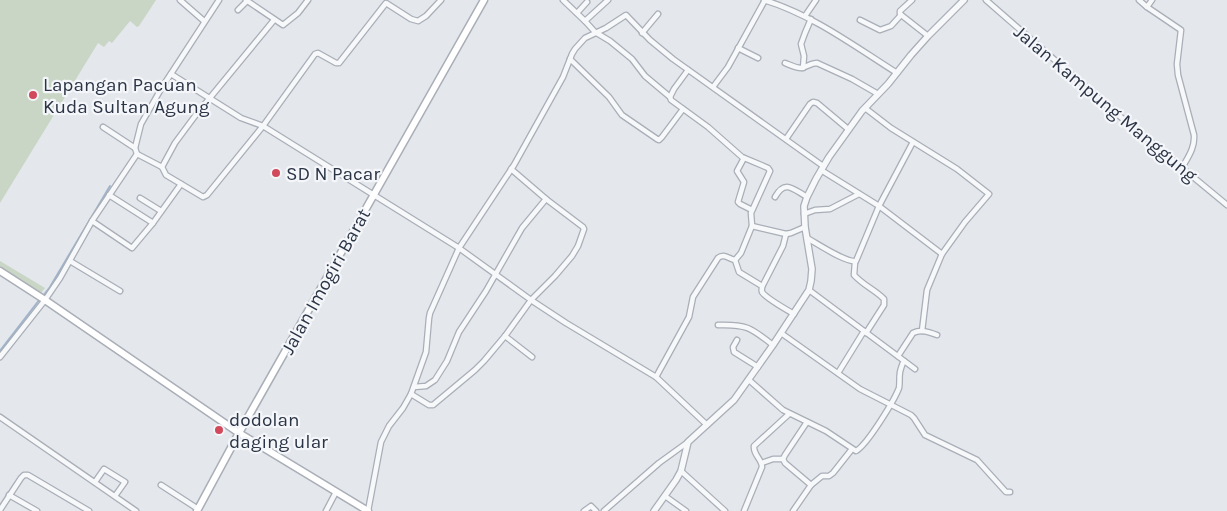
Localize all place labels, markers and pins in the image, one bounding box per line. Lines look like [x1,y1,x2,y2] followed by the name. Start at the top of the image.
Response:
[43,74,210,118] place label: Lapangan Pacuan Kuda Sultan Agung
[27,89,39,101] marker: Lapangan Pacuan Kuda Sultan Agung
[286,163,380,185] place label: SD N Pacar
[270,167,282,179] marker: SD N Pacar
[229,409,328,453] place label: dodolan daging ular
[213,424,225,436] marker: dodolan daging ular

